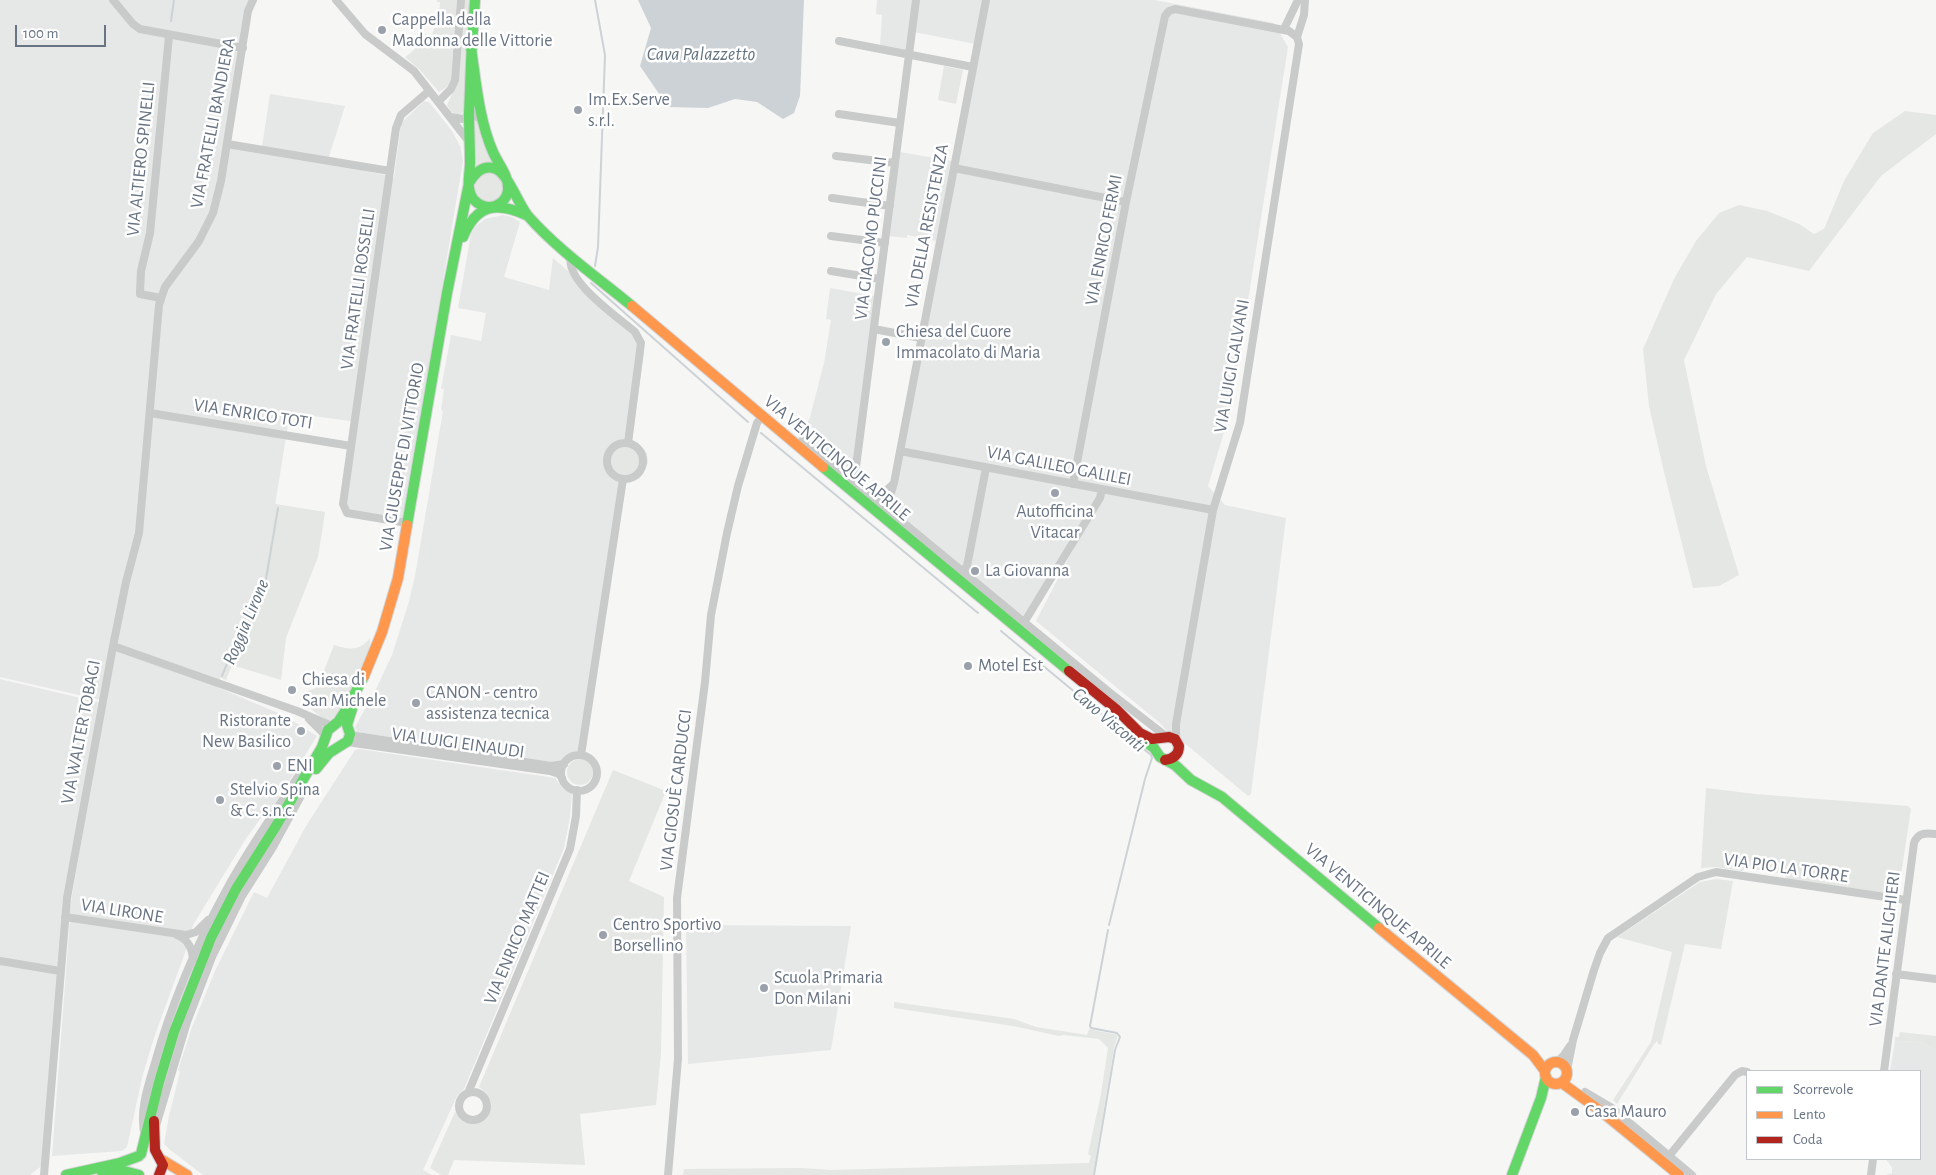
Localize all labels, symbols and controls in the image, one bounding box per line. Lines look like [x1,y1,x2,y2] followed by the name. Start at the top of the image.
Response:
[392,9,553,52] place label: Cappella della Madonna delle Vittorie
[18,15,109,47] scale bar
[376,24,388,36] marker: Cappella della Madonna delle Vittorie
[23,26,58,41] text: 100 m
[186,36,240,210] street label: VIA FRATELLI BANDIERA
[647,43,755,65] water label: Cava Palazzetto
[122,81,160,237] street label: VIA ALTIERO SPINELLI
[588,89,670,132] place label: Im.Ex.Serve s.r.l.
[572,104,584,116] marker: Im.Ex.Serve s.r.l.
[900,142,954,310] street label: VIA DELLA RESISTENZA
[850,155,892,321] street label: VIA GIACOMO PUCCINI
[1081,173,1127,307] street label: VIA ENRICO FERMI
[336,207,380,371] street label: VIA FRATELLI ROSSELLI
[1210,297,1254,435] street label: VIA LUIGI GALVANI
[896,321,1041,364] place label: Chiesa del Cuore Immacolato di Maria
[880,336,892,348] marker: Chiesa del Cuore Immacolato di Maria
[375,361,429,553] street label: VIA GIUSEPPE DI VITTORIO
[760,391,914,525] street label: VIA VENTICINQUE APRILE
[192,394,314,434] street label: VIA ENRICO TOTI
[985,441,1133,491] street label: VIA GALILEO GALILEI
[1049,487,1061,499] marker: Autofficina Vitacar
[1016,501,1094,544] place label: Autofficina Vitacar
[985,560,1070,582] place label: La Giovanna
[969,565,981,577] marker: La Giovanna
[218,576,274,668] water label: Roggia Lirone
[978,655,1043,677] place label: Motel Est
[56,658,106,806] street label: VIA WALTER TOBAGI
[962,660,974,672] marker: Motel Est
[302,669,386,712] place label: Chiesa di San Michele
[426,682,550,724] place label: CANON - centro assistenza tecnica
[1068,683,1150,757] water label: Cavo Visconti
[286,684,298,696] marker: Chiesa di San Michele
[410,697,422,709] marker: CANON - centro assistenza tecnica
[655,708,697,872] street label: VIA GIOSUÈ CARDUCCI
[202,710,291,752] place label: Ristorante New Basilico
[390,723,526,763] street label: VIA LUIGI EINAUDI
[295,725,307,737] marker: Ristorante New Basilico
[287,755,313,777] place label: ENI
[271,760,283,772] marker: ENI
[230,779,320,822] place label: Stelvio Spina & C. s.n.c.
[214,794,226,806] marker: Stelvio Spina & C. s.n.c.
[1301,839,1455,973] street label: VIA VENTICINQUE APRILE
[1722,849,1850,887] street label: VIA PIO LA TORRE
[479,868,555,1008] street label: VIA ENRICO MATTEI
[1865,870,1905,1028] street label: VIA DANTE ALIGHIERI
[79,894,165,928] street label: VIA LIRONE
[613,914,721,956] place label: Centro Sportivo Borsellino
[597,929,609,941] marker: Centro Sportivo Borsellino
[774,967,883,1010] place label: Scuola Primaria Don Milani
[758,982,770,994] marker: Scuola Primaria Don Milani
[1746,1070,1921,1160] legend
[1793,1082,1853,1097] text: Scorrevole
[1585,1101,1667,1123] place label: Casa Mauro
[1569,1106,1581,1118] marker: Casa Mauro
[1793,1107,1826,1122] text: Lento
[1793,1132,1823,1147] text: Coda

